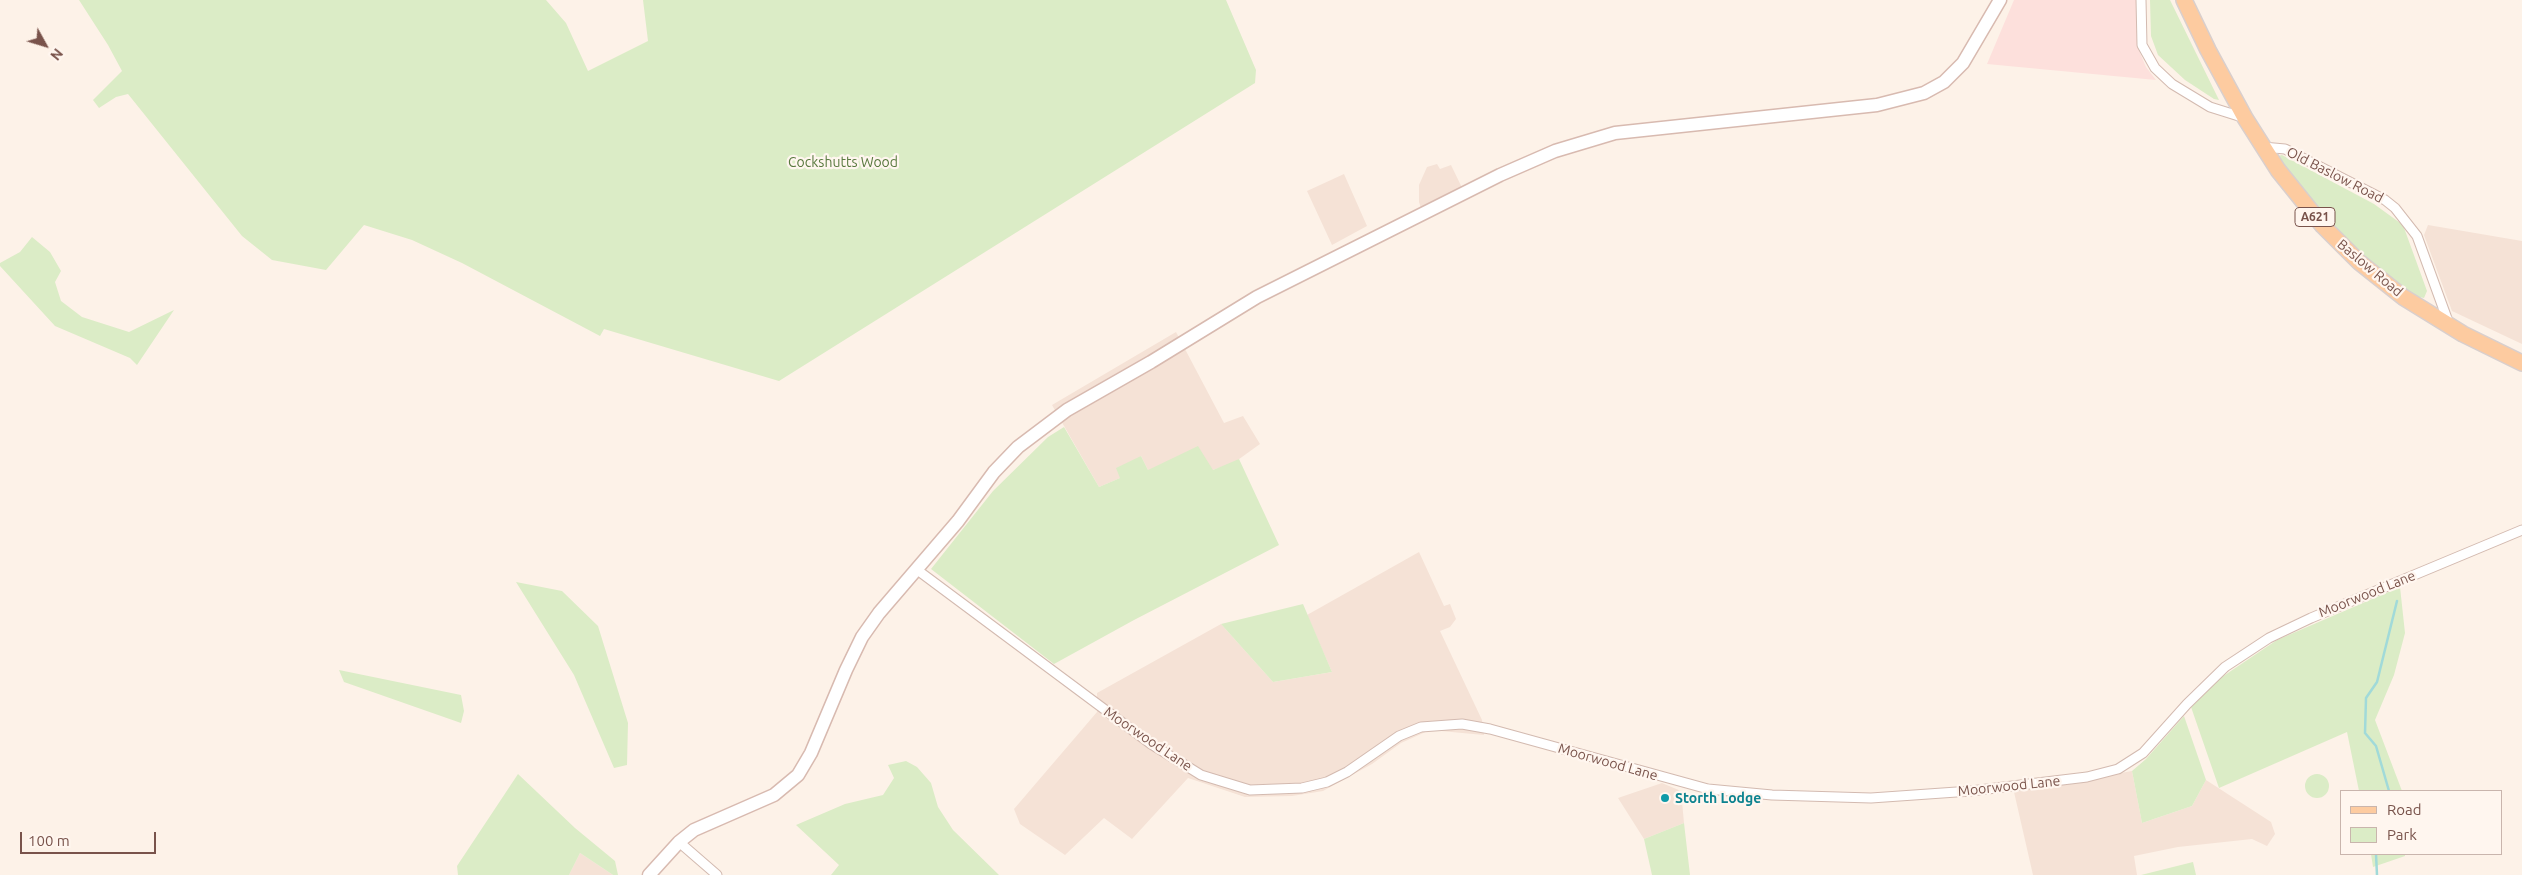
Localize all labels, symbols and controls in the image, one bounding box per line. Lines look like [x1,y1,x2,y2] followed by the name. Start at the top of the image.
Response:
[20,20,70,70] north arrow
[47,45,66,64] text: N
[2284,143,2386,207] street label: Old Baslow Road
[788,154,898,170] park label: Cockshutts Wood
[2295,208,2335,226] road number: A621
[2334,236,2406,300] street label: Baslow Road
[2316,567,2418,621] street label: Moorwood Lane
[1101,703,1195,775] street label: Moorwood Lane
[1556,740,1660,784] street label: Moorwood Lane
[1957,772,2061,800] street label: Moorwood Lane
[1675,790,1761,806] place label: Storth Lodge
[2340,790,2502,855] legend
[1659,792,1671,804] marker: Storth Lodge
[2387,801,2422,818] text: Road
[22,822,159,854] scale bar
[2387,826,2417,843] text: Park
[28,832,70,849] text: 100 m

